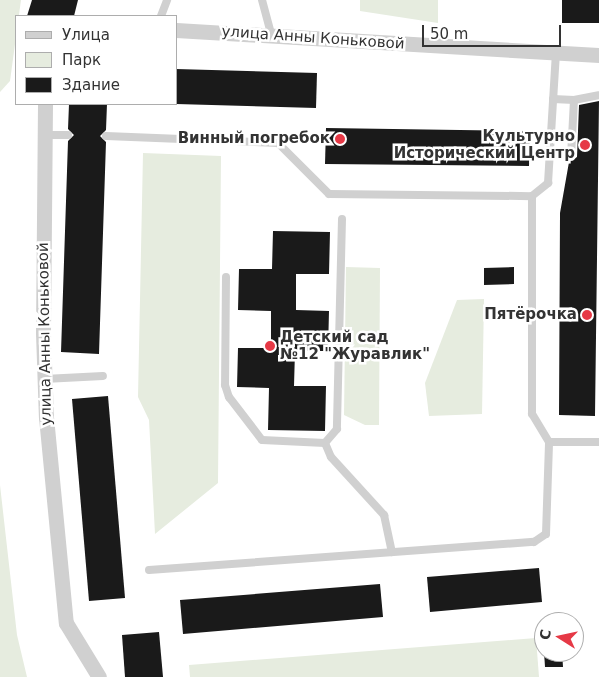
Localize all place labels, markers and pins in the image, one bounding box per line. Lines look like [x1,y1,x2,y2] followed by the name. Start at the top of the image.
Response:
[394,127,575,162] place label: Культурно Исторический Центр
[178,130,330,148] place label: Винный погребок
[334,133,346,145] marker: Винный погребок
[579,139,591,151] marker: Культурно Исторический Центр
[484,306,577,324] place label: Пятёрочка
[581,309,593,321] marker: Пятёрочка
[280,328,430,363] place label: Детский сад №12 "Журавлик"
[264,340,276,352] marker: Детский сад №12 "Журавлик"

